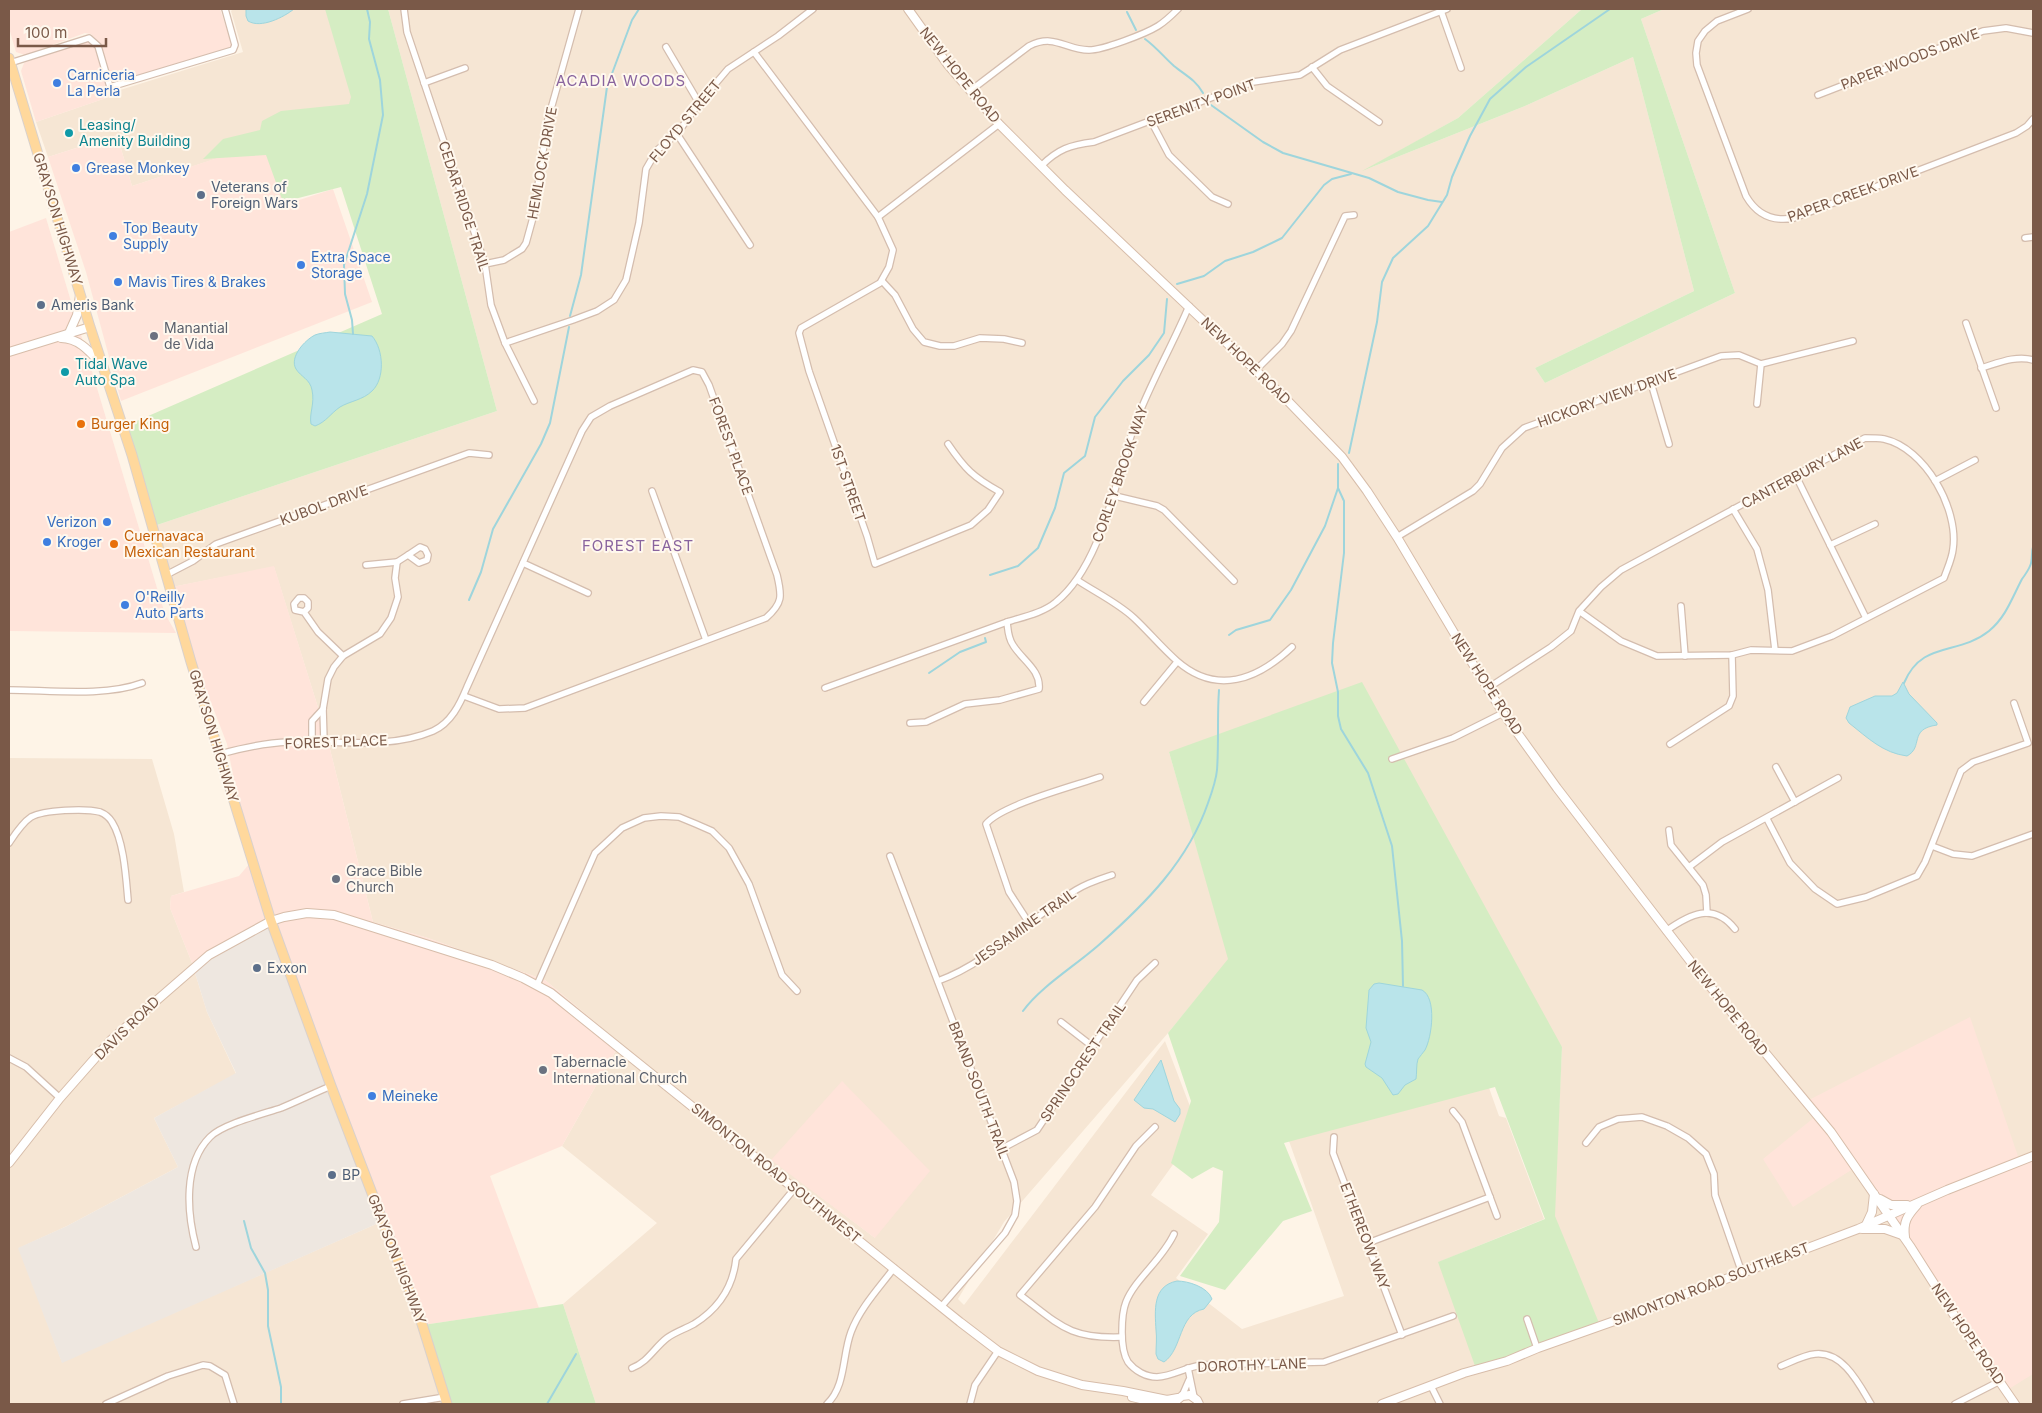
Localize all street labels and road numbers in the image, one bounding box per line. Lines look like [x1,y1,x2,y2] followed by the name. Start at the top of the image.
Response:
[917,23,1004,126] street label: NEW HOPE ROAD
[1838,24,1982,93] street label: PAPER WOODS DRIVE
[1144,75,1258,130] street label: SERENITY POINT
[645,76,724,165] street label: FLOYD STREET
[523,105,560,221] street label: HEMLOCK DRIVE
[435,139,494,273] street label: CEDAR RIDGE TRAIL
[30,150,87,288] street label: GRAYSON HIGHWAY
[1785,162,1921,225] street label: PAPER CREEK DRIVE
[1198,314,1295,408] street label: NEW HOPE ROAD
[1535,364,1679,431] street label: HICKORY VIEW DRIVE
[706,395,757,497] street label: FOREST PLACE
[1088,403,1151,545] street label: CORLEY BROOK WAY
[1738,433,1865,512] street label: CANTERBURY LANE
[827,442,870,524] street label: 1ST STREET
[277,481,370,528] street label: KUBOL DRIVE
[1448,630,1527,738] street label: NEW HOPE ROAD
[186,667,243,805] street label: GRAYSON HIGHWAY
[284,731,388,752] street label: FOREST PLACE
[969,884,1079,969] street label: JESSAMINE TRAIL
[1685,956,1772,1059] street label: NEW HOPE ROAD
[91,992,163,1063] street label: DAVIS ROAD
[1036,999,1129,1125] street label: SPRINGCREST TRAIL
[945,1019,1013,1161] street label: BRAND SOUTH TRAIL
[688,1099,864,1246] street label: SIMONTON ROAD SOUTHWEST
[1337,1180,1394,1292] street label: ETHEREOW WAY
[365,1191,430,1327] street label: GRAYSON HIGHWAY
[1610,1238,1811,1329] street label: SIMONTON ROAD SOUTHEAST
[1928,1280,2008,1387] street label: NEW HOPE ROAD
[1197,1354,1307,1375] street label: DOROTHY LANE

